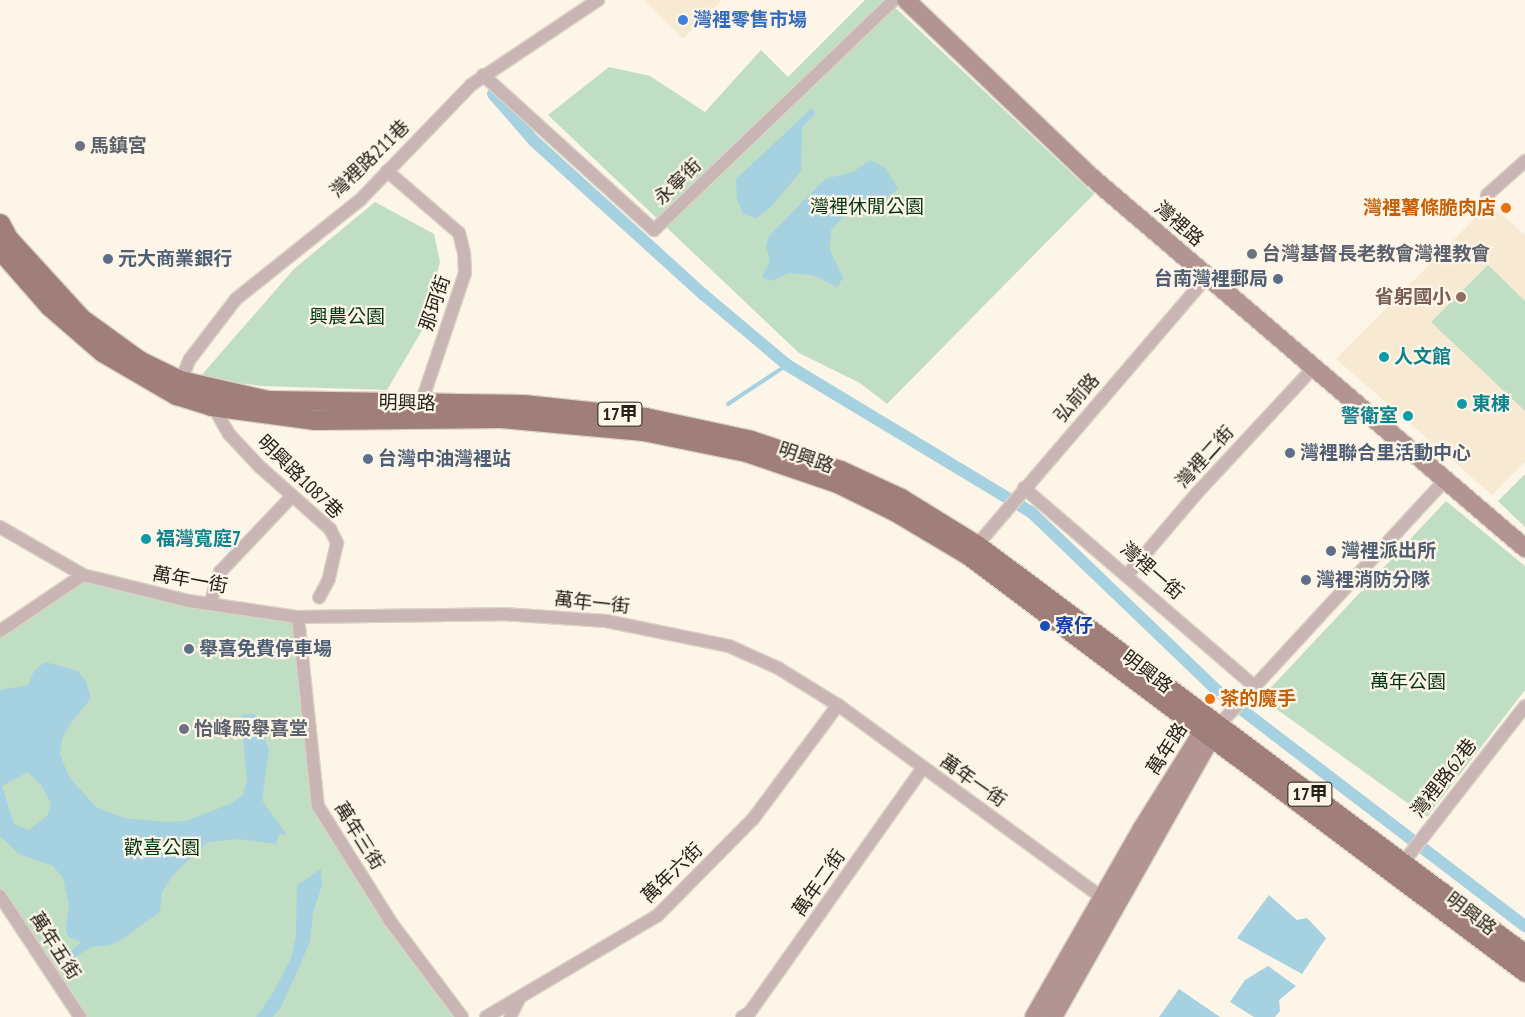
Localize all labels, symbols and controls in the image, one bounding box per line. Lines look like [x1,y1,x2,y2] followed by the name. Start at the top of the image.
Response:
[693,9,807,31] place label: 灣裡零售市場
[677,14,689,26] marker: 灣裡零售市場
[326,115,414,203] street label: 灣裡路211巷
[90,135,147,157] place label: 馬鎮宮
[74,140,86,152] marker: 馬鎮宮
[650,154,706,210] street label: 永寧街
[810,196,924,218] park label: 灣裡休閒公園
[1150,197,1208,251] street label: 灣裡路
[1363,197,1496,219] place label: 灣裡薯條脆肉店
[1500,202,1512,214] marker: 灣裡薯條脆肉店
[1262,243,1490,265] place label: 台灣基督長老教會灣裡教會
[118,248,232,270] place label: 元大商業銀行
[1246,248,1258,260] marker: 台灣基督長老教會灣裡教會
[102,253,114,265] marker: 元大商業銀行
[1154,268,1268,290] place label: 台南灣裡郵局
[415,272,455,334] street label: 那珂街
[1272,273,1284,285] marker: 台南灣裡郵局
[1375,286,1451,308] place label: 省躬國小
[1455,291,1467,303] marker: 省躬國小
[309,306,385,328] park label: 興農公園
[1394,346,1451,368] place label: 人文館
[1378,351,1390,363] marker: 人文館
[1050,369,1104,427] street label: 弘前路
[378,391,436,415] street label: 明興路
[1472,393,1510,415] place label: 東棟
[596,398,644,429] road number: 17甲
[1456,398,1468,410] marker: 東棟
[1341,405,1398,427] place label: 警衛室
[1402,410,1414,422] marker: 警衛室
[1171,421,1239,493] street label: 灣裡二街
[252,431,348,523] street label: 明興路1087巷
[775,438,837,478] street label: 明興路
[1300,442,1471,464] place label: 灣裡聯合里活動中心
[1284,447,1296,459] marker: 灣裡聯合里活動中心
[378,448,511,470] place label: 台灣中油灣裡站
[362,453,374,465] marker: 台灣中油灣裡站
[156,528,241,550] place label: 福灣寬庭7
[140,533,152,545] marker: 福灣寬庭7
[1116,537,1188,605] street label: 灣裡一街
[1341,540,1436,562] place label: 灣裡派出所
[1325,545,1337,557] marker: 灣裡派出所
[151,562,229,598] street label: 萬年一街
[1316,569,1430,591] place label: 灣裡消防分隊
[1300,574,1312,586] marker: 灣裡消防分隊
[553,588,631,618] street label: 萬年一街
[1055,615,1093,637] place label: 寮仔
[1039,620,1051,632] marker: 寮仔
[199,638,332,660] place label: 舉喜免費停車場
[183,643,195,655] marker: 舉喜免費停車場
[1117,646,1177,698] street label: 明興路
[1370,671,1446,693] park label: 萬年公園
[1220,688,1296,710] place label: 茶的魔手
[1204,693,1216,705] marker: 茶的魔手
[194,718,308,740] place label: 怡峰殿舉喜堂
[1142,719,1192,779] street label: 萬年路
[178,723,190,735] marker: 怡峰殿舉喜堂
[1406,734,1482,822] street label: 灣裡路62巷
[935,750,1011,812] street label: 萬年一街
[1286,779,1334,810] road number: 17甲
[329,798,389,874] street label: 萬年三街
[124,837,200,859] park label: 歡喜公園
[637,838,707,908] street label: 萬年六街
[788,845,850,921] street label: 萬年二街
[1441,888,1501,940] street label: 明興路
[25,908,85,984] street label: 萬年五街

